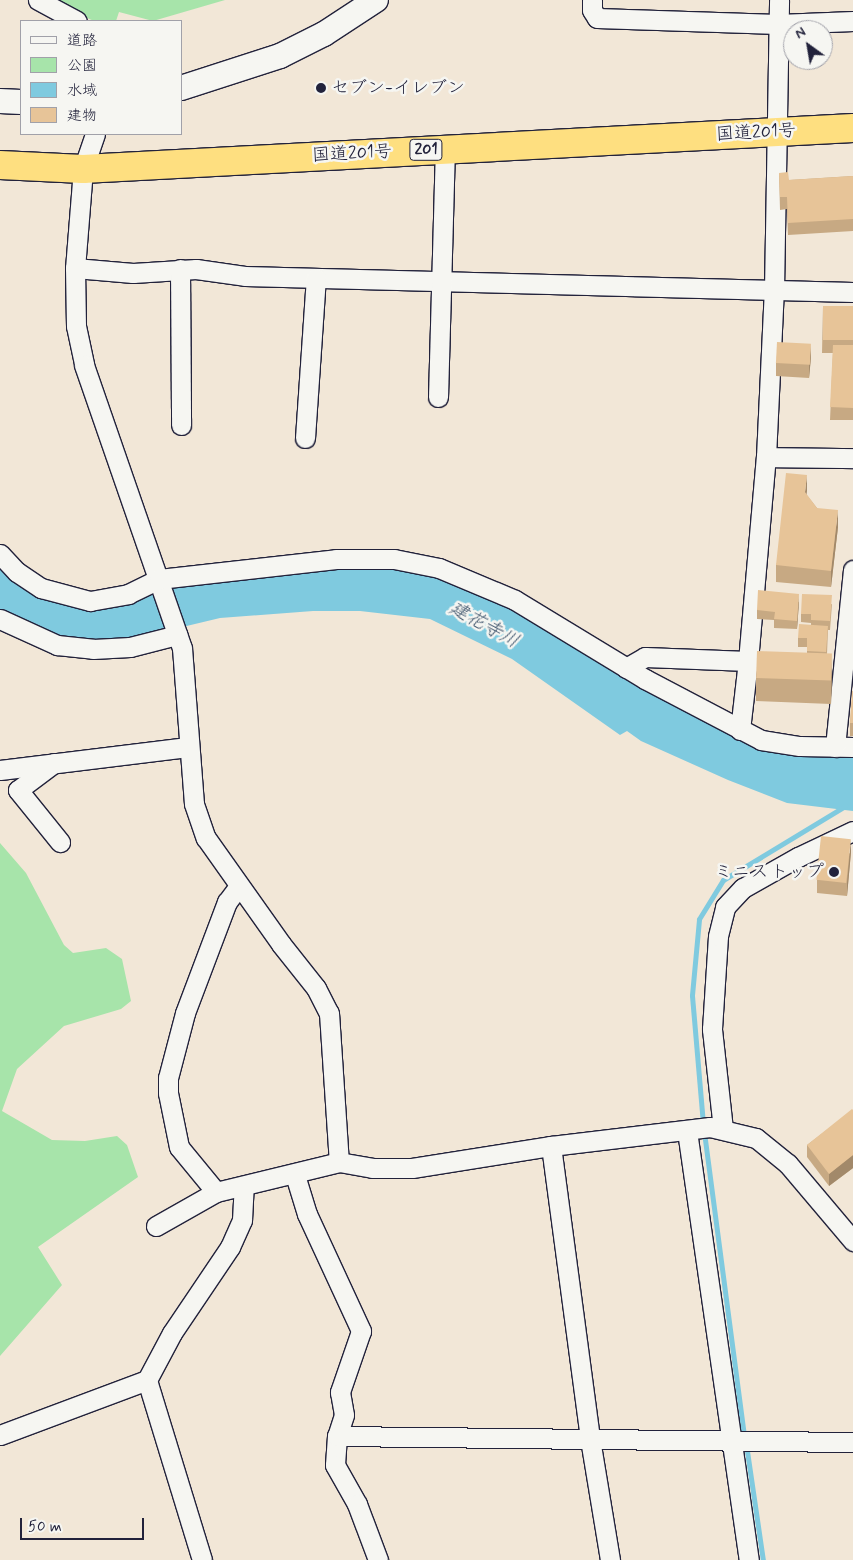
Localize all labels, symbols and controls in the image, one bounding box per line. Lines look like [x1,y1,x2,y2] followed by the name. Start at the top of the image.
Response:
[20,20,182,135] legend
[783,20,833,70] north arrow
[792,23,809,43] text: N
[67,31,97,51] text: 道路
[67,56,97,76] text: 公園
[331,77,465,99] place label: セブン-イレブン
[67,81,97,101] text: 水域
[315,82,327,94] marker: セブン-イレブン
[67,106,97,126] text: 建物
[715,120,797,146] street label: 国道201号
[408,136,444,164] road number: 201
[311,141,393,167] street label: 国道201号
[445,597,523,653] water label: 建花寺川
[716,861,824,883] place label: ミニストップ
[828,866,840,878] marker: ミニストップ
[22,1508,146,1540] scale bar
[28,1517,62,1537] text: 50 m

